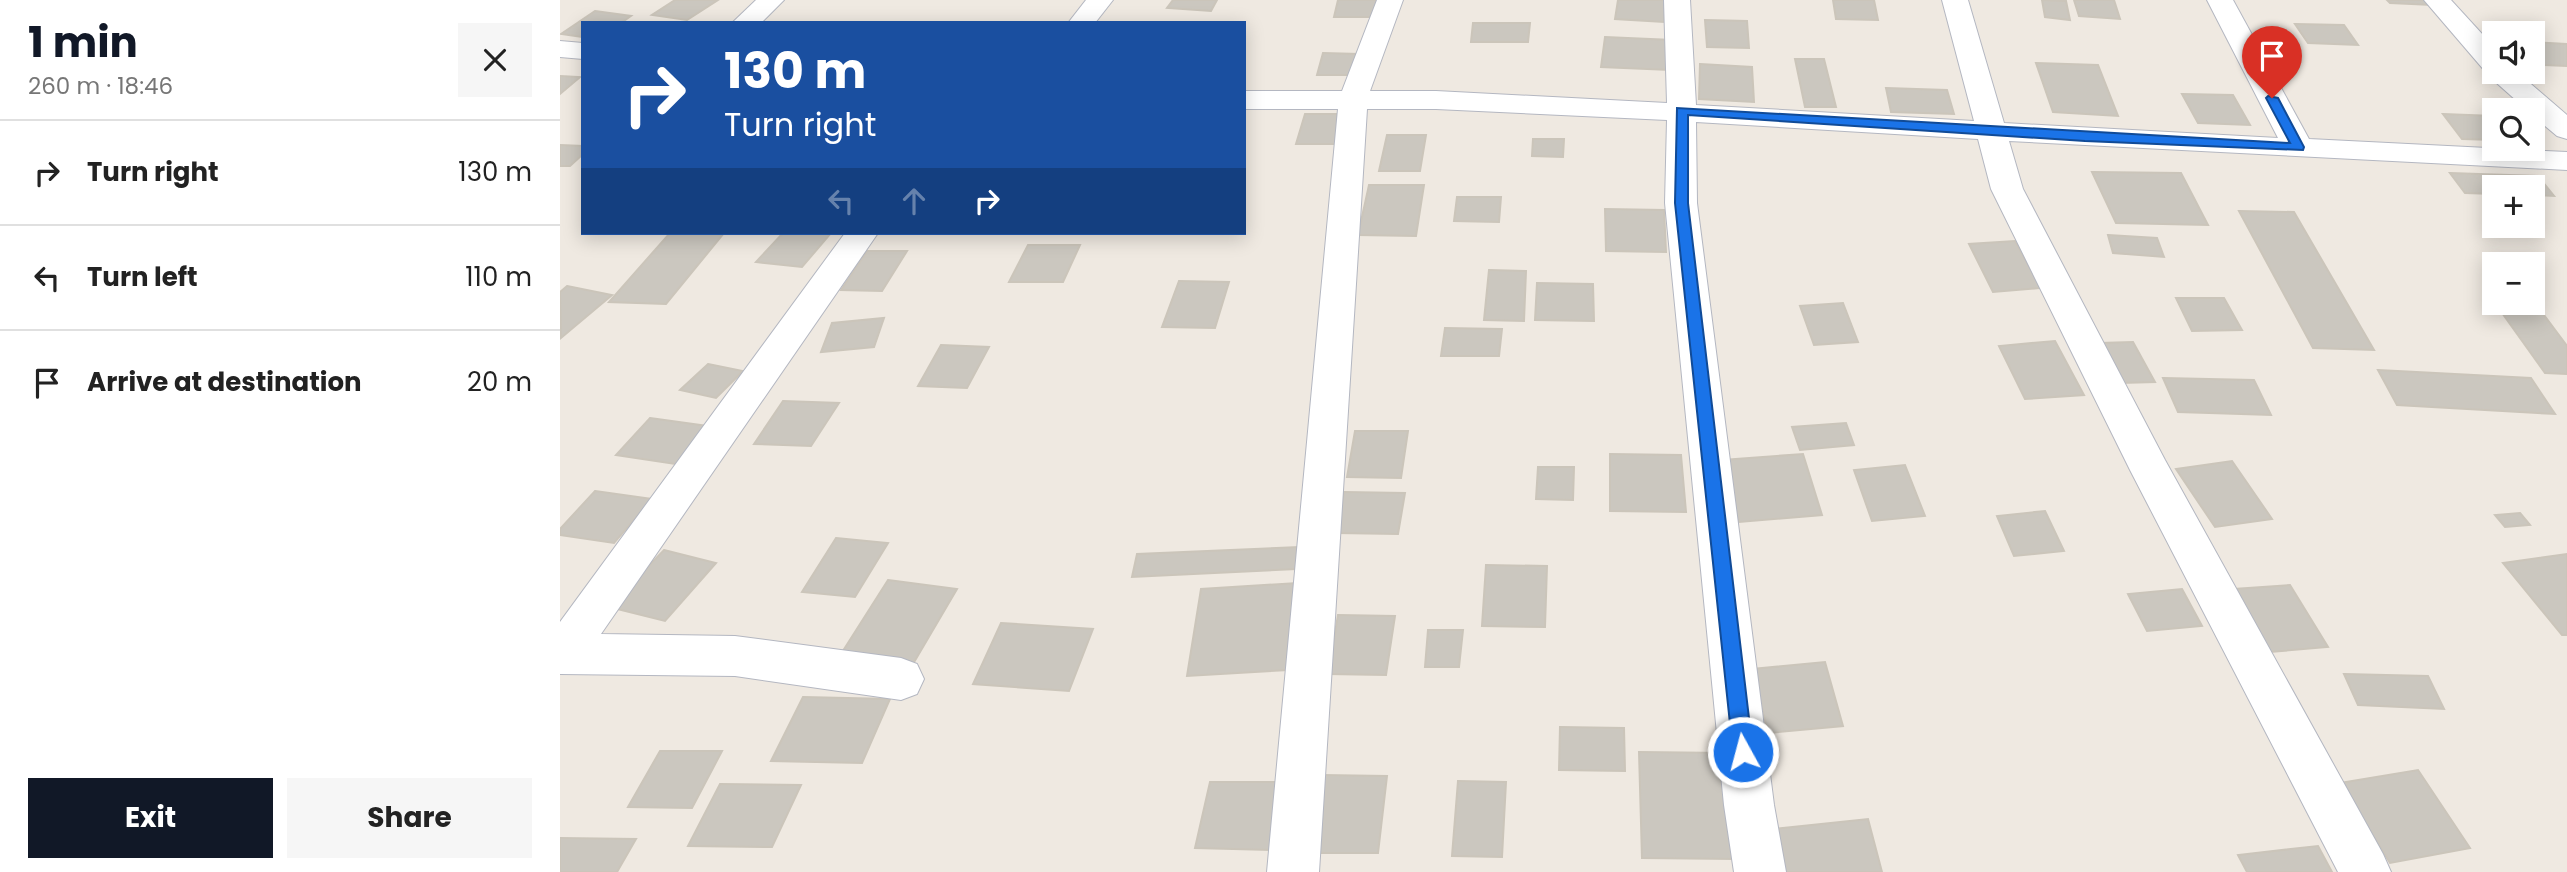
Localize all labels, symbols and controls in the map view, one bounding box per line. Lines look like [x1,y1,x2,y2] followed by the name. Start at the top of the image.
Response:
[28,13,138,72] text: 1 min
[2482,21,2545,315] map controls
[2482,21,2545,84] button: sound
[458,23,532,97] button: close
[2242,26,2302,98] pin
[724,37,866,105] text: 130 m
[2253,37,2291,75] icon: arrive
[609,49,700,140] icon: right
[28,70,173,102] text: 260 m · 18:46
[2482,98,2545,161] button: search
[724,102,876,147] text: Turn right
[28,154,66,192] icon: right
[87,154,219,190] text: Turn right
[458,154,532,190] text: 130 m
[2482,175,2545,238] button: +
[822,182,860,220] icon: left
[895,182,933,220] icon: ahead
[968,182,1006,220] icon: right
[2482,252,2545,315] button: −
[28,259,66,297] icon: left
[87,259,198,295] text: Turn left
[465,259,532,295] text: 110 m
[28,364,66,402] icon: arrive
[87,364,362,400] text: Arrive at destination
[467,364,532,400] text: 20 m
[1706,715,1780,789] position arrow
[28,778,273,858] button: Exit
[287,778,532,858] button: Share

